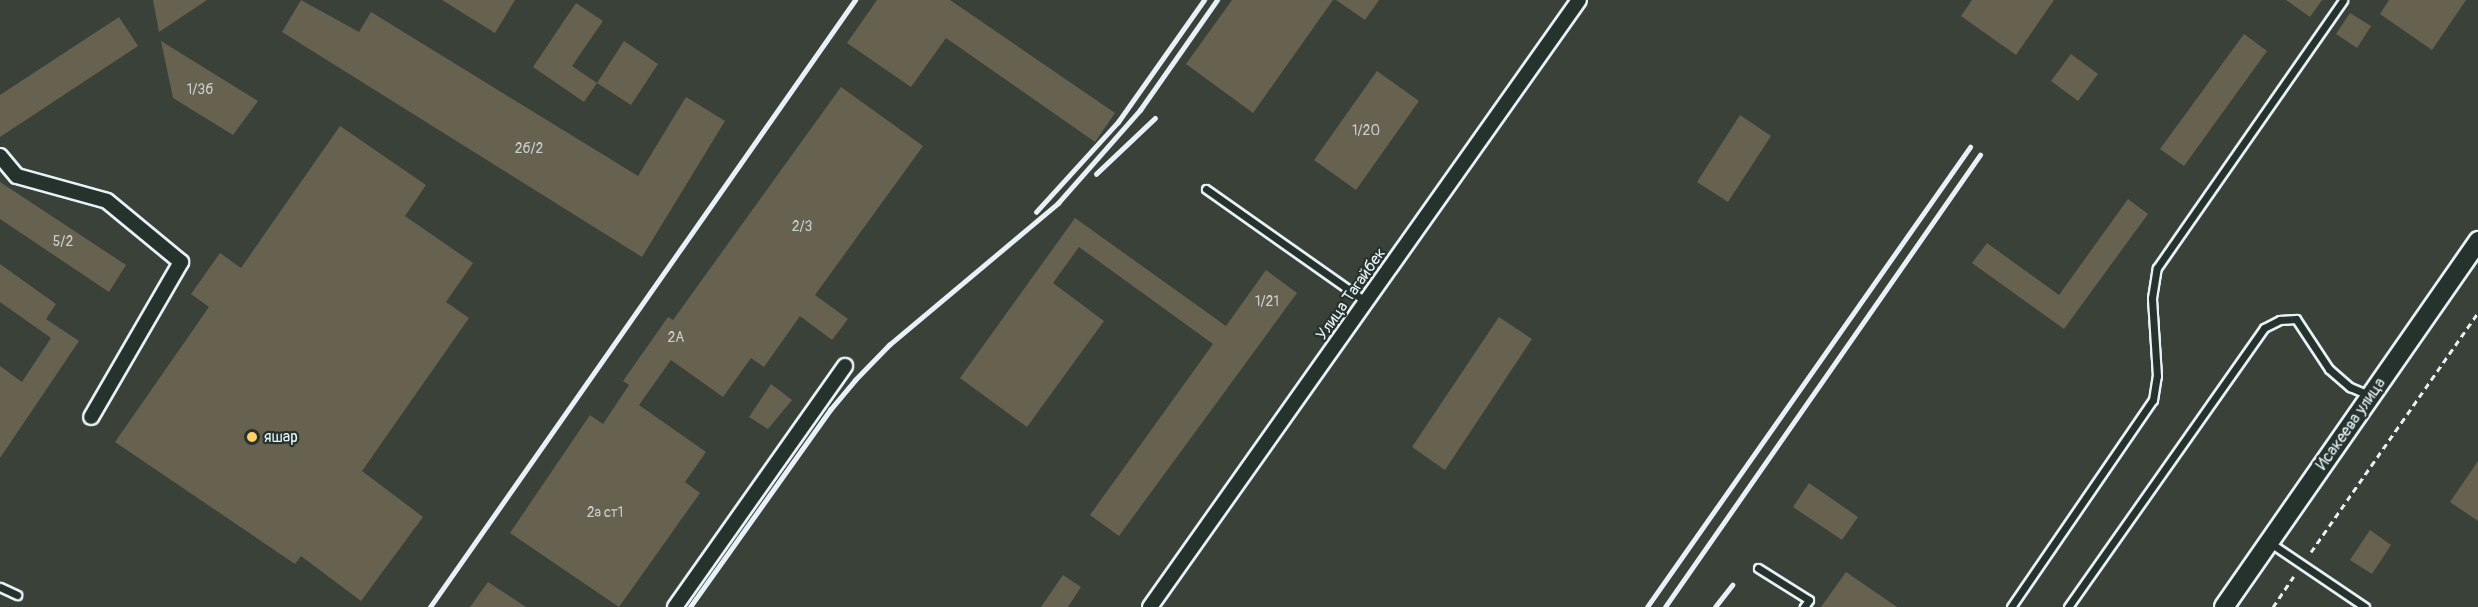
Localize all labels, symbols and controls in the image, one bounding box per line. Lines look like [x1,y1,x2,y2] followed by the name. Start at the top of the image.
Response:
[187,82,213,98] house number: 1/3б
[1352,123,1380,139] house number: 1/20
[515,141,543,157] house number: 2б/2
[792,219,812,235] house number: 2/3
[53,234,73,250] house number: 5/2
[1312,244,1390,344] street label: Улица Тагайбек
[1255,294,1279,310] house number: 1/21
[668,330,684,346] house number: 2А
[2312,374,2390,474] street label: Исакеева улица
[264,427,298,447] place label: яшар
[245,430,259,444] marker: яшар
[587,505,623,521] house number: 2а ст1

